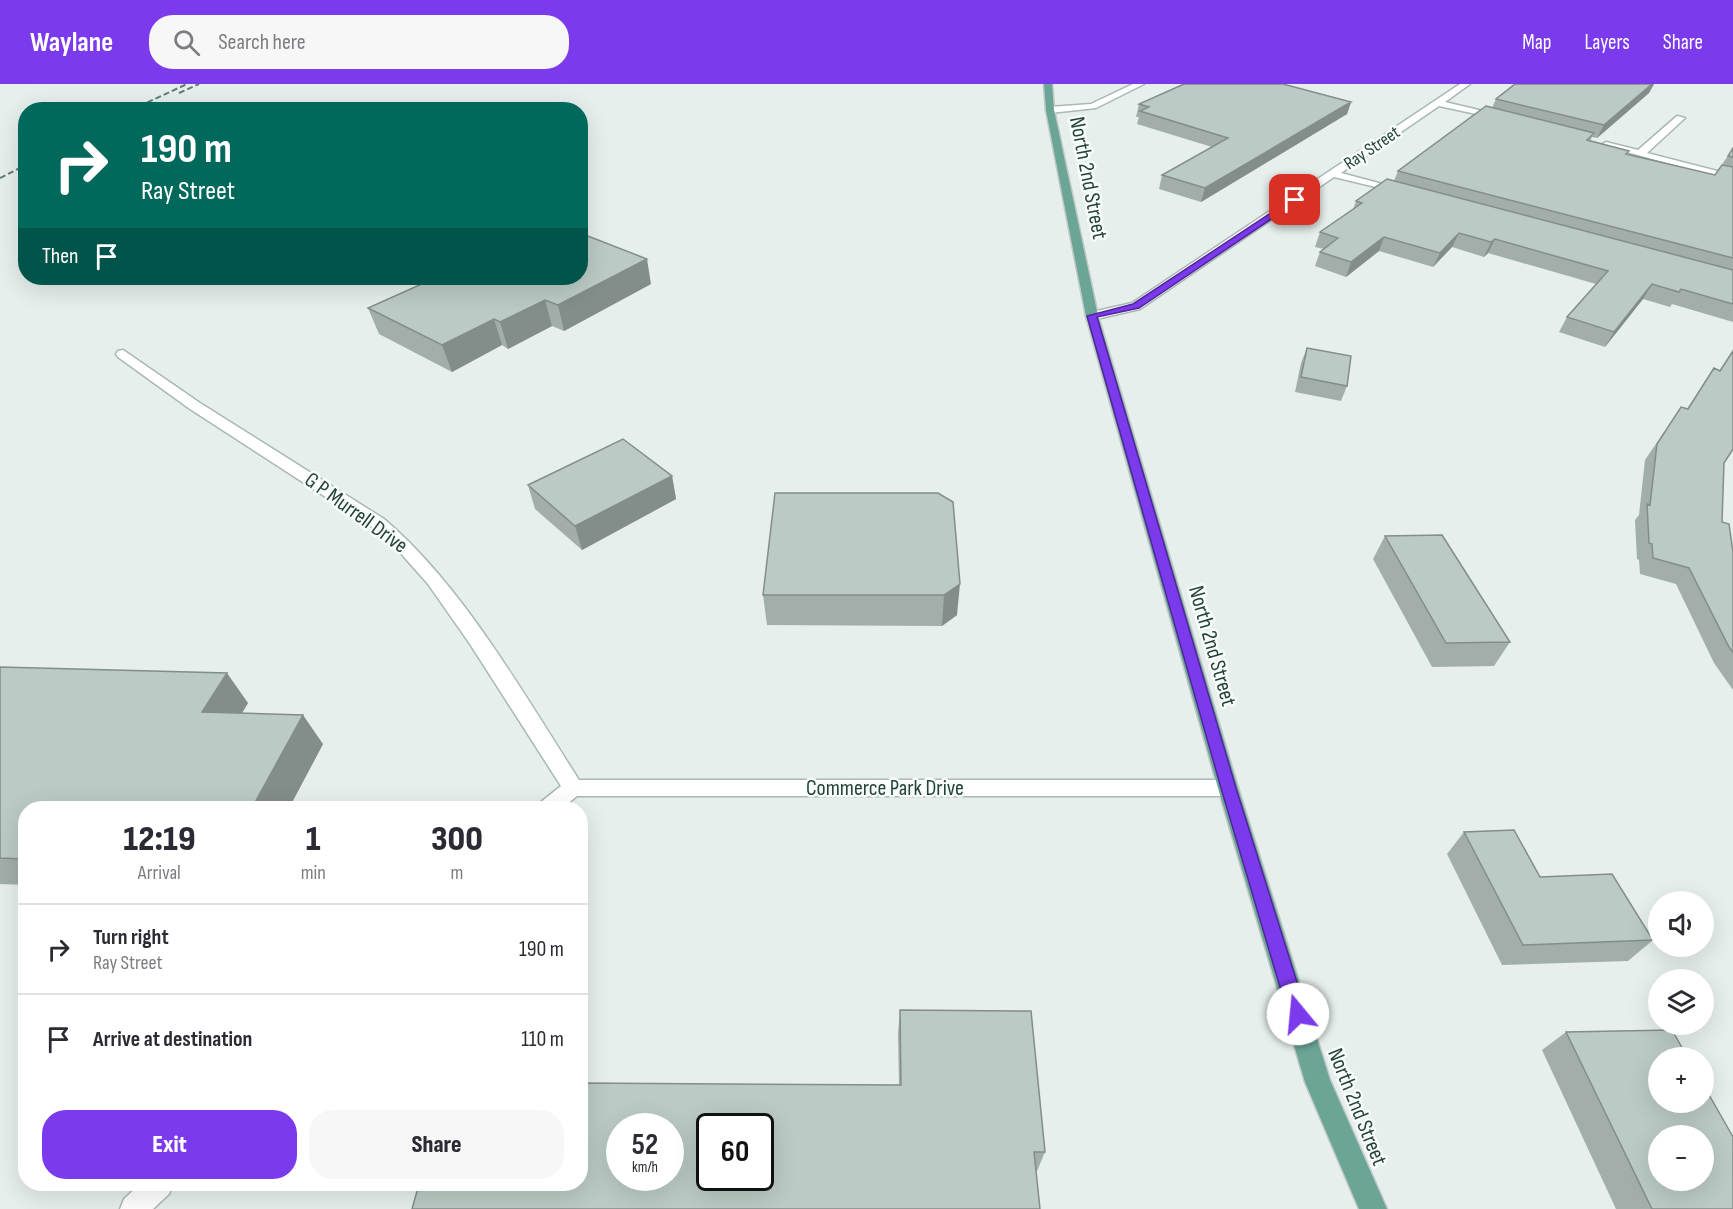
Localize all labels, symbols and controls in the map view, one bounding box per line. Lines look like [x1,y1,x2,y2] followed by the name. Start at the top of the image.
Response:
[149,15,569,69] search box
[30,26,113,59] text: Waylane
[170,26,203,59] icon: search
[218,29,306,56] text: Search here
[1522,30,1551,55] text: Map
[1584,30,1630,55] text: Layers
[1663,30,1703,55] text: Share
[1063,115,1113,242] street label: North 2nd Street
[1340,121,1404,174] street label: Ray Street
[141,124,232,175] text: 190 m
[42,126,120,204] icon: right
[1269,174,1320,225] pin
[141,175,235,207] text: Ray Street
[1278,183,1311,216] icon: arrive
[90,240,123,273] icon: arrive
[42,243,78,270] text: Then
[299,467,413,559] street label: G P Murrell Drive
[1182,583,1242,710] street label: North 2nd Street
[806,775,964,802] street label: Commerce Park Drive
[123,818,195,861] text: 12:19
[306,818,321,861] text: 1
[431,818,483,861] text: 300
[138,861,181,885] text: Arrival
[301,861,326,885] text: min
[450,861,463,885] text: m
[1648,891,1714,1191] map controls
[1648,891,1714,957] button: sound
[93,924,169,951] text: Turn right
[42,933,75,966] icon: right
[519,936,564,963] text: 190 m
[93,951,163,975] text: Ray Street
[1648,969,1714,1035] button: layers
[1266,982,1330,1046] position arrow
[42,1023,75,1056] icon: arrive
[93,1026,252,1053] text: Arrive at destination
[521,1026,564,1053] text: 110 m
[1321,1044,1393,1170] street label: North 2nd Street
[1648,1047,1714,1113] button: +
[42,1110,297,1179] button: Exit
[309,1110,564,1179] button: Share
[696,1113,774,1191] speed limit sign: 60
[1648,1125,1714,1191] button: −
[632,1127,658,1163] text: 52
[632,1158,658,1177] text: km/h

